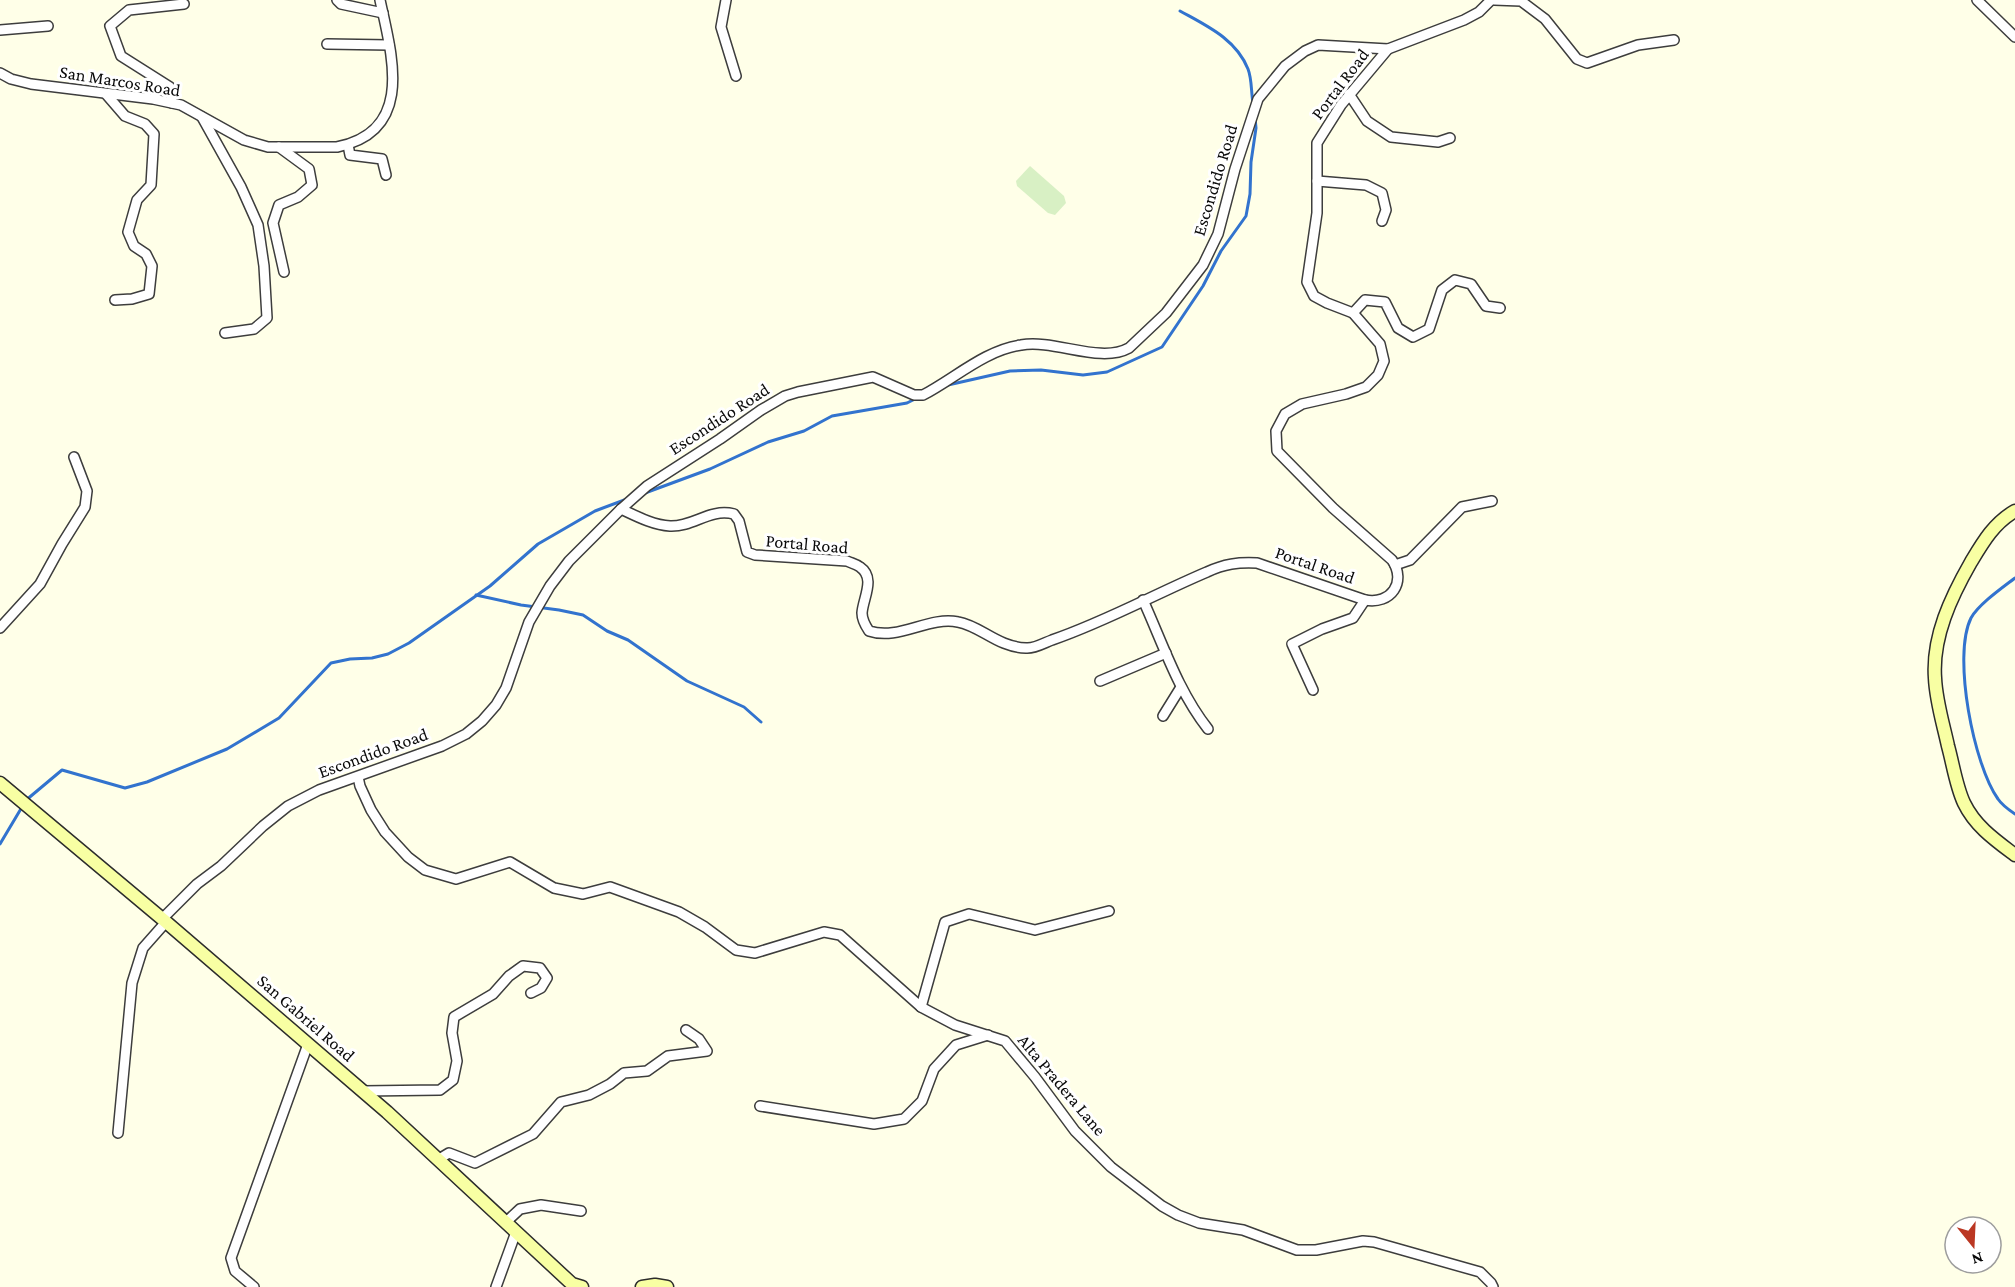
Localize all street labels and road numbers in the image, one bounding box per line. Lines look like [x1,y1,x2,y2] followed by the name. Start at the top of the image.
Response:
[1307,44,1373,123] street label: Portal Road
[58,62,182,101] street label: San Marcos Road
[1189,121,1242,238] street label: Escondido Road
[665,379,773,459] street label: Escondido Road
[765,530,850,558] street label: Portal Road
[1273,542,1358,588] street label: Portal Road
[315,724,431,782] street label: Escondido Road
[253,970,359,1066] street label: San Gabriel Road
[1014,1030,1110,1140] street label: Alta Pradera Lane

